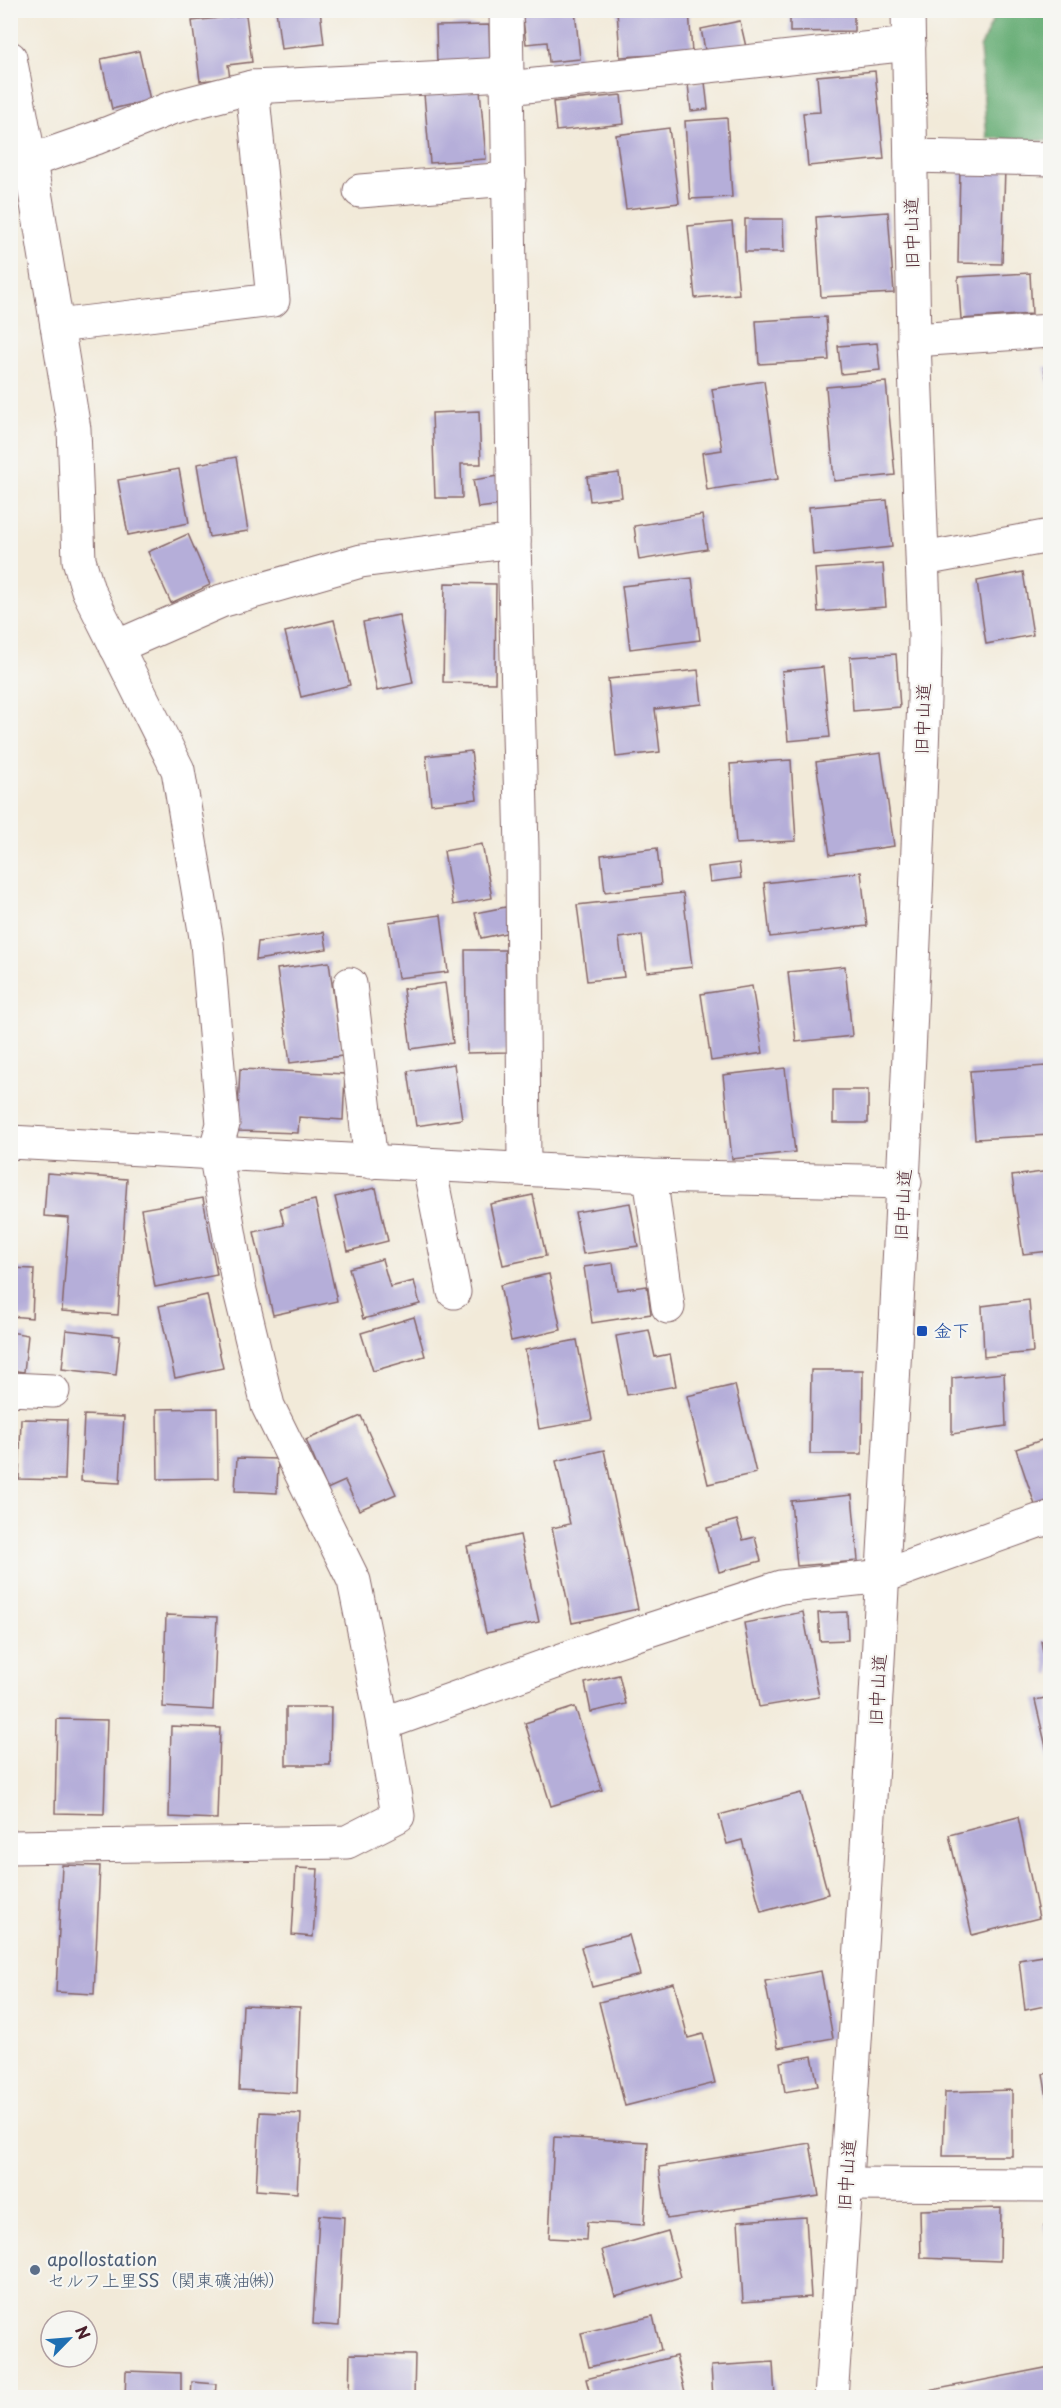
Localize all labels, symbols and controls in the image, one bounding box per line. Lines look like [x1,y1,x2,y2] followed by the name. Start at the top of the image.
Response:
[896,197,925,269] street label: 旧中山道
[907,682,936,755] street label: 旧中山道
[886,1168,917,1242] street label: 旧中山道
[934,1316,970,1343] place label: 金下
[915,1324,929,1338] marker: 金下
[861,1653,892,1727] street label: 旧中山道
[830,2138,861,2212] street label: 旧中山道
[47,2245,286,2293] place label: apollostation セルフ上里SS（関東礦油㈱）
[28,2263,42,2277] marker: apollostation セルフ上里SS（関東礦油㈱）
[39,2309,99,2369] north arrow
[70,2321,97,2343] text: N

